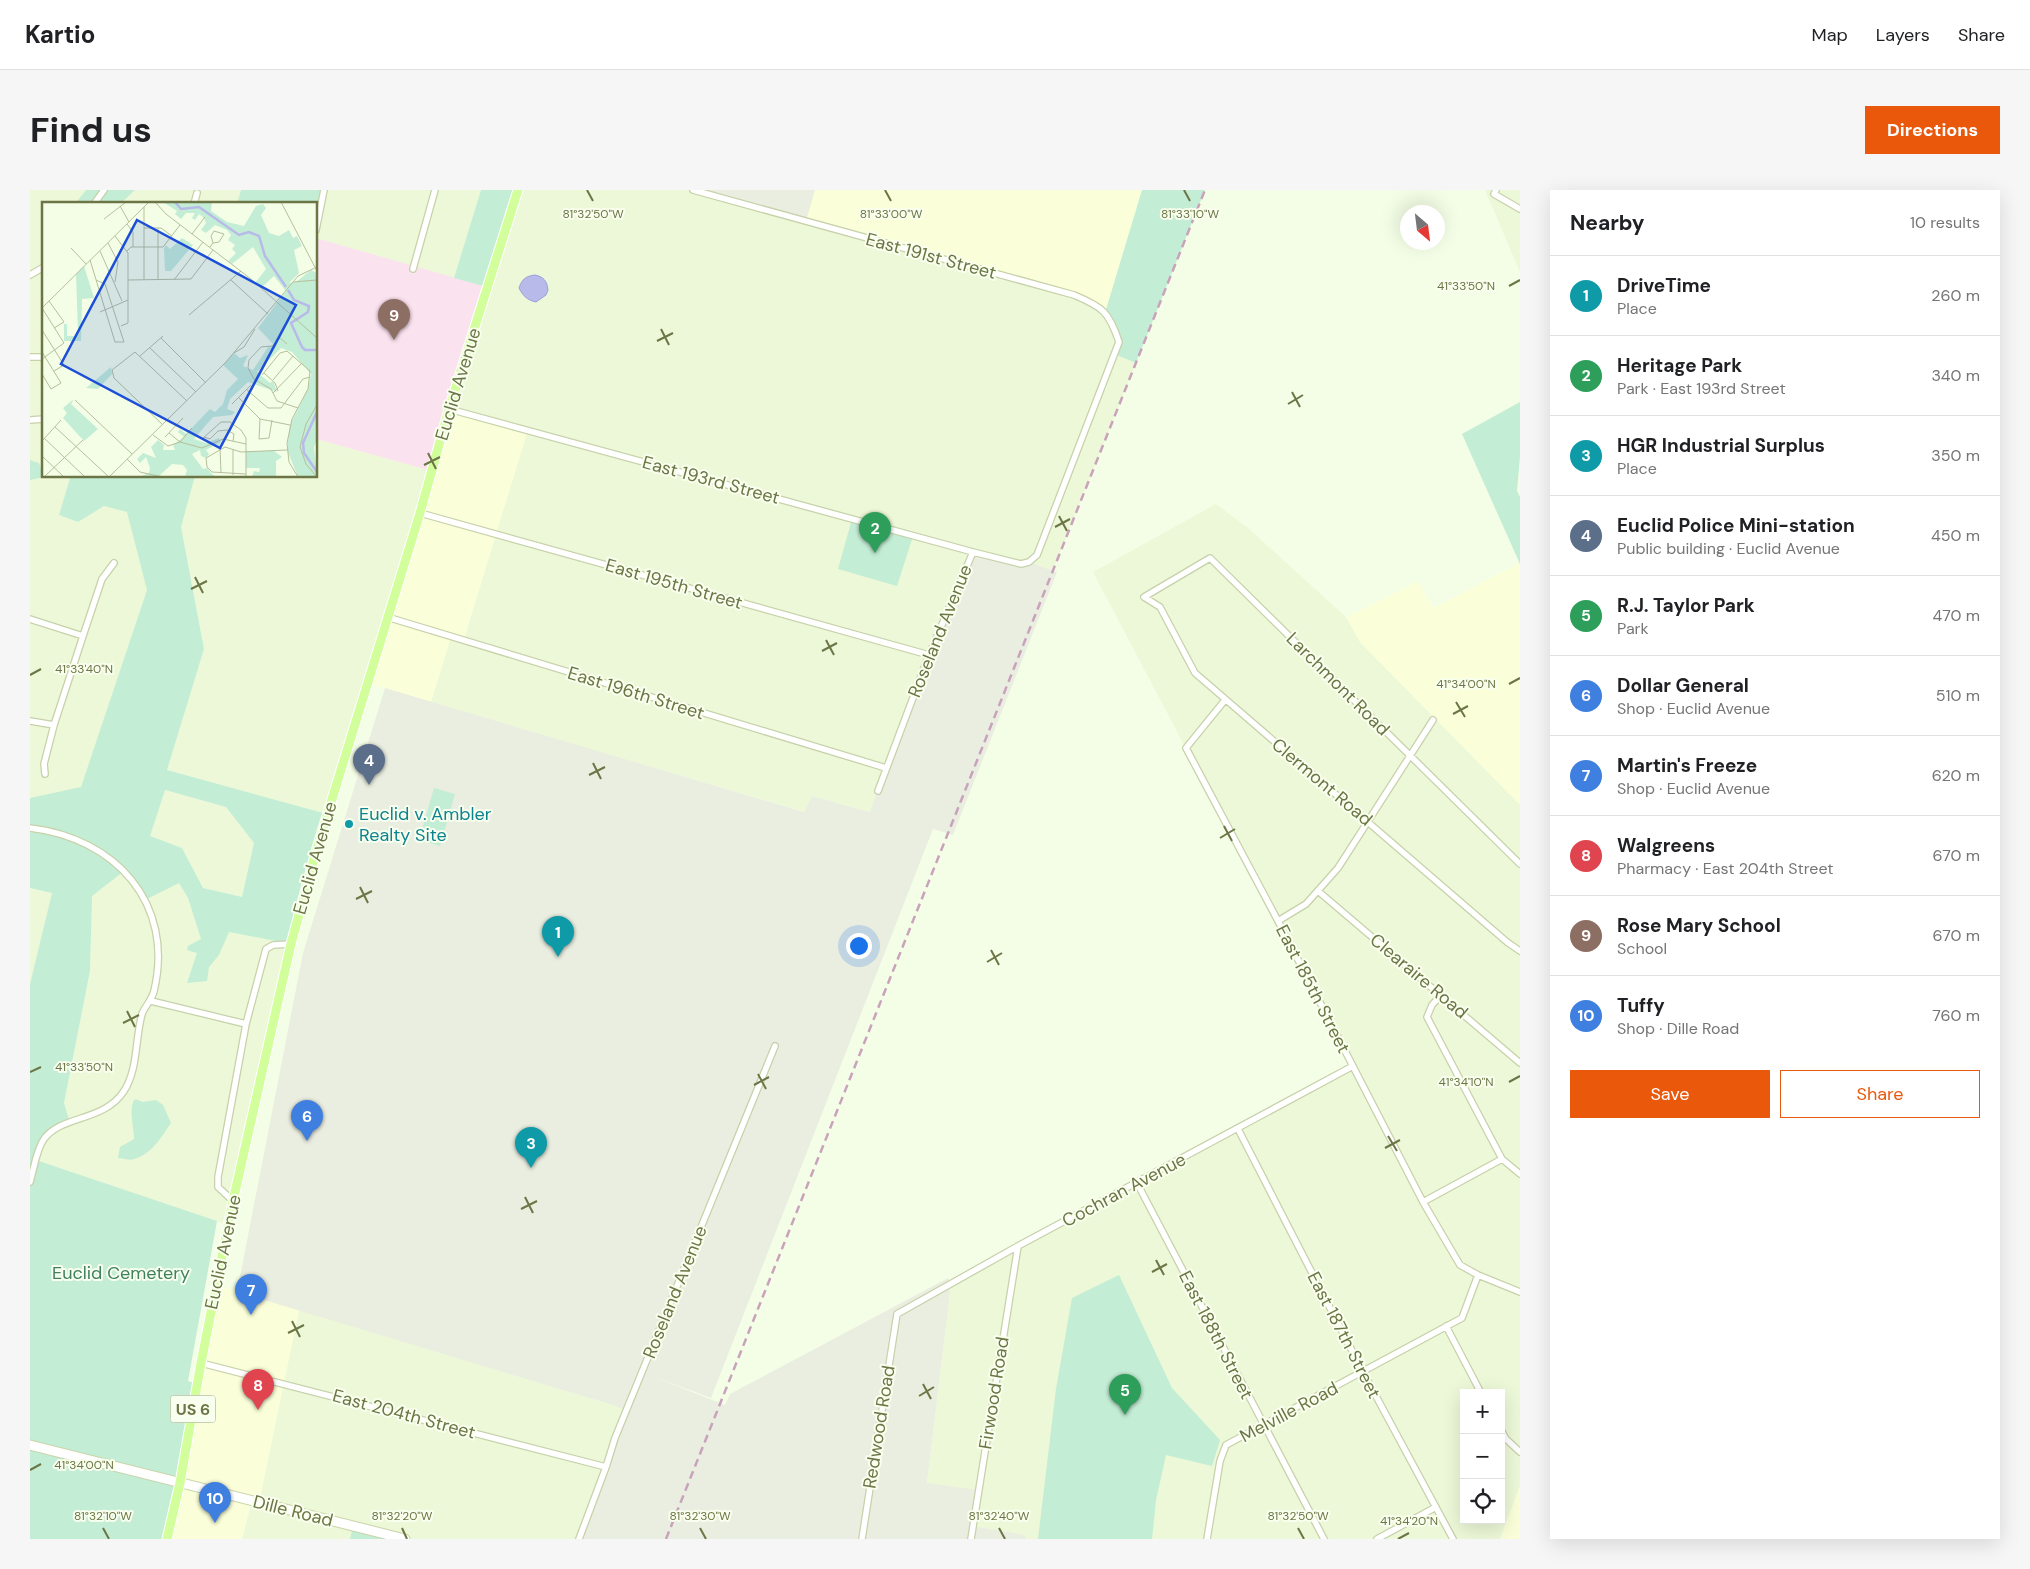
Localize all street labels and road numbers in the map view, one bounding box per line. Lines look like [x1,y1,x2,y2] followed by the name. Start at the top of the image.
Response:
[863,227,999,285] street label: East 191st Street
[430,325,486,443] street label: Euclid Avenue
[640,450,782,510] street label: East 193rd Street
[603,553,745,615] street label: East 195th Street
[902,561,978,701] street label: Roseland Avenue
[1281,627,1395,741] street label: Larchmont Road
[565,661,707,725] street label: East 196th Street
[1267,733,1377,831] street label: Clermont Road
[287,799,343,917] street label: Euclid Avenue
[1270,921,1356,1057] street label: East 185th Street
[1365,928,1473,1024] street label: Clearaire Road
[1058,1147,1190,1233] street label: Cochran Avenue
[199,1193,247,1311] street label: Euclid Avenue
[637,1222,713,1362] street label: Roseland Avenue
[1173,1267,1259,1403] street label: East 188th Street
[1302,1267,1386,1403] street label: East 187th Street
[973,1335,1015,1451] street label: Firwood Road
[857,1364,901,1490] street label: Redwood Road
[1236,1376,1342,1448] street label: Melville Road
[330,1383,478,1445] street label: East 204th Street
[170,1396,216,1422] road number: US 6
[250,1489,336,1533] street label: Dille Road

